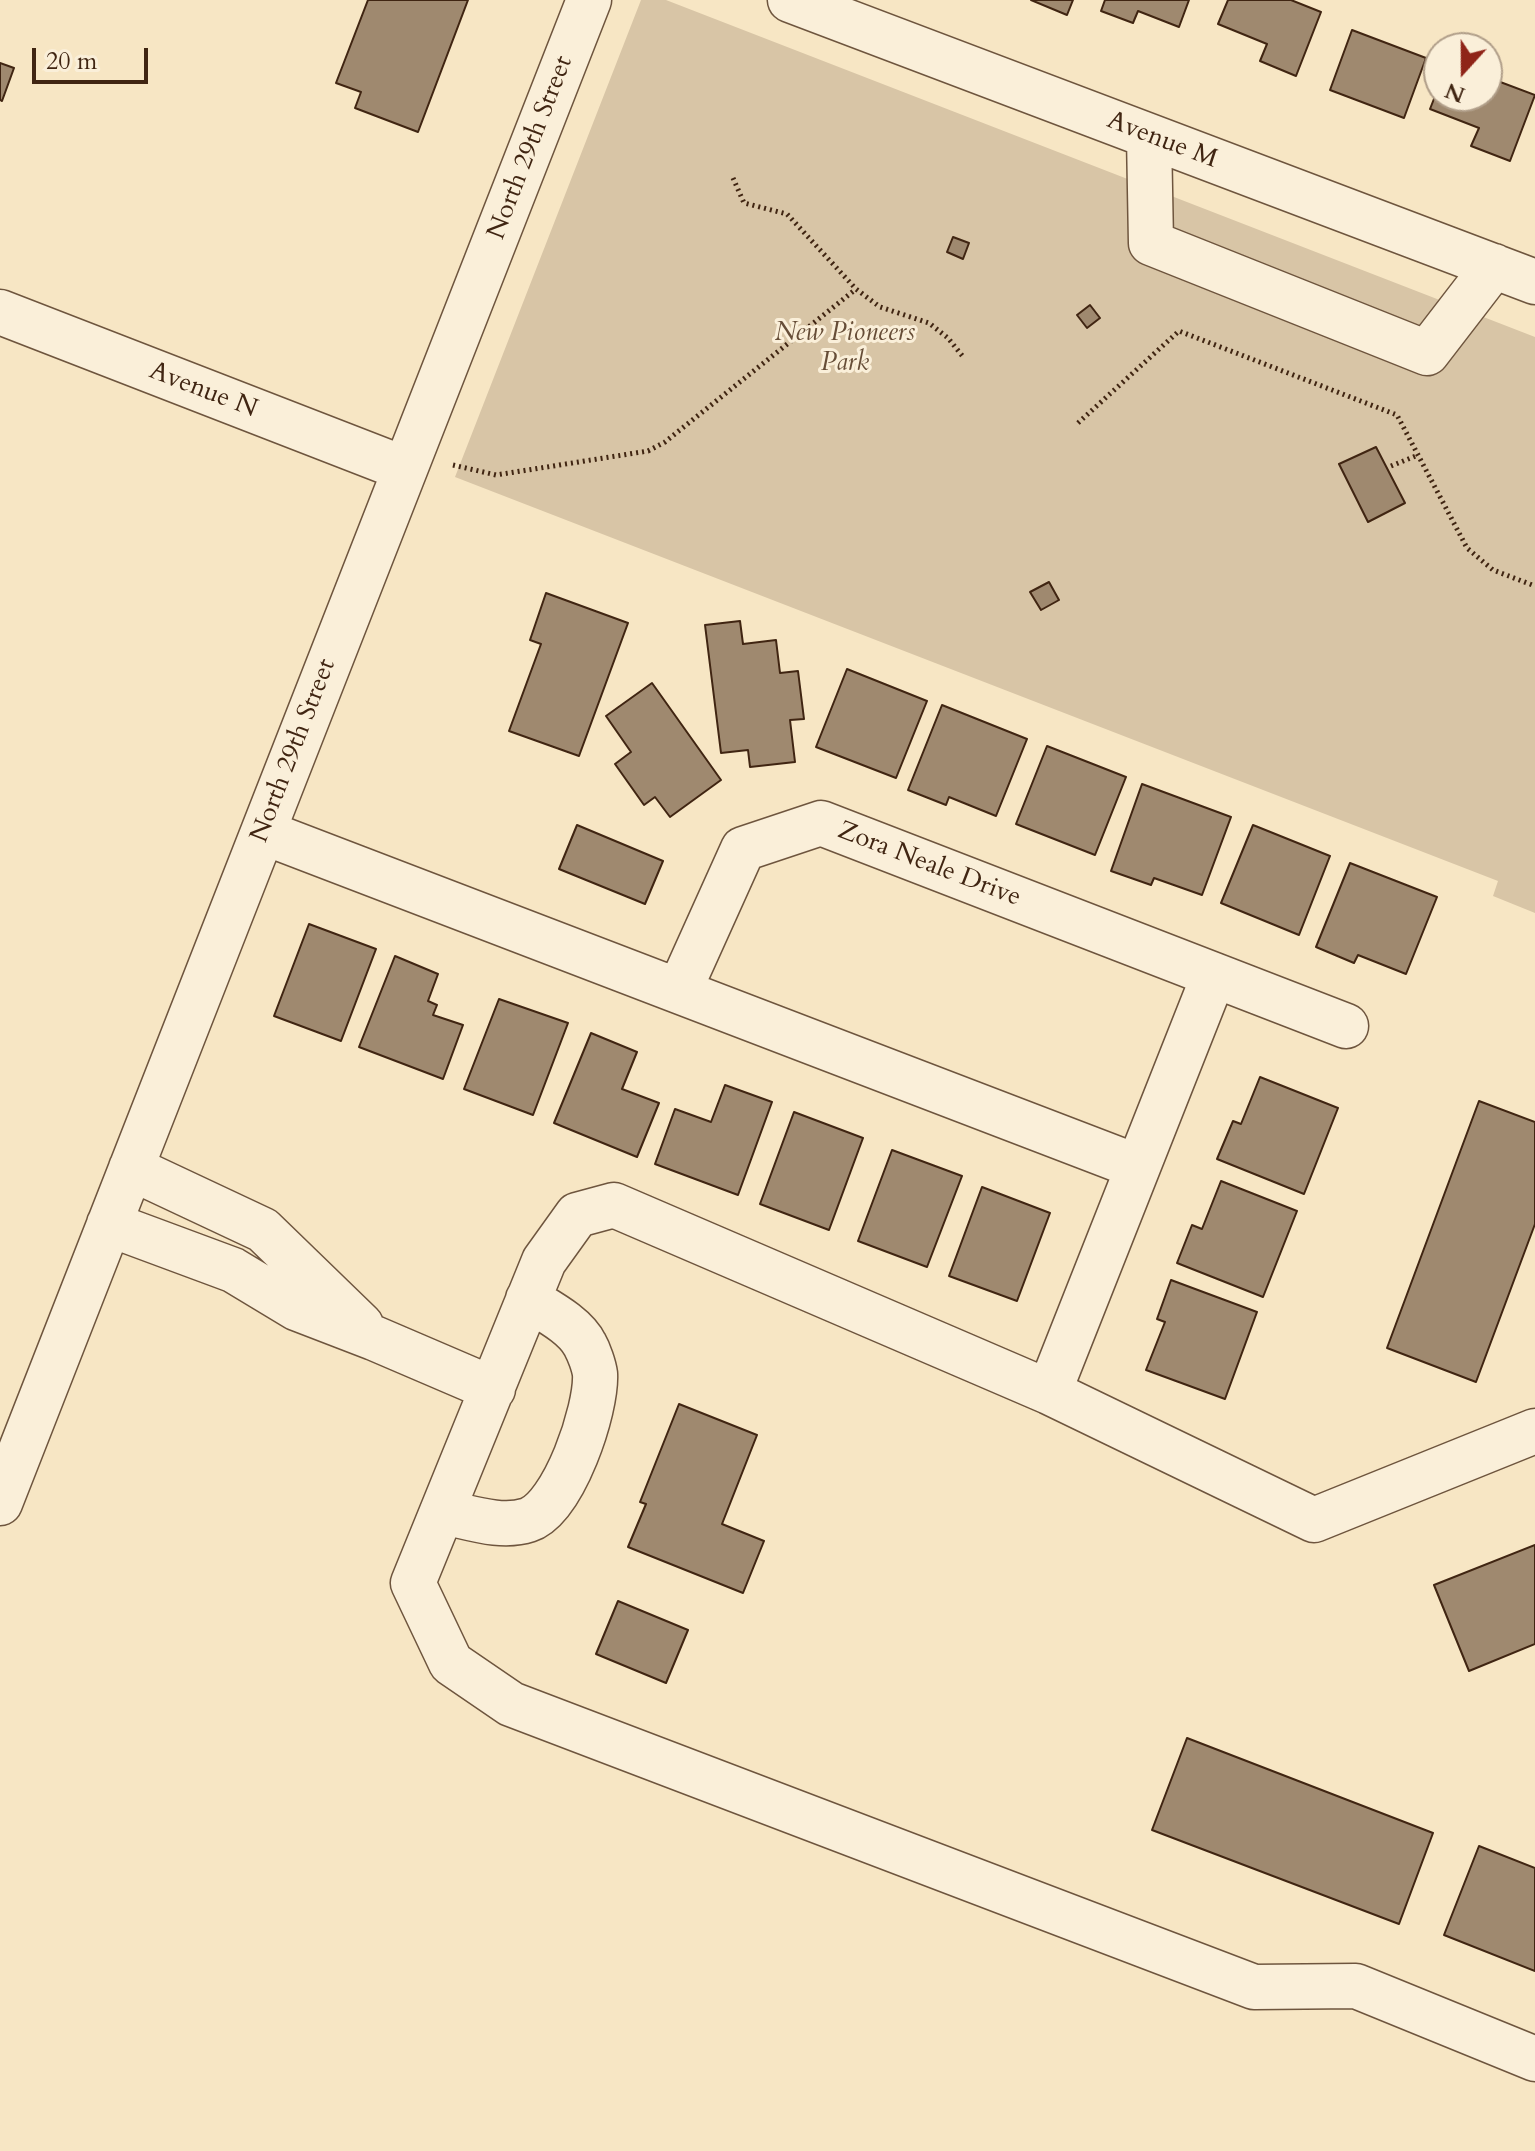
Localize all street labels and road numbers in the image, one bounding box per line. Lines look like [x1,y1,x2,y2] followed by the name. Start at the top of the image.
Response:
[482,52,580,244] street label: North 29th Street
[1102,106,1222,176] street label: Avenue M
[144,356,262,426] street label: Avenue N
[245,655,343,847] street label: North 29th Street
[833,816,1025,914] street label: Zora Neale Drive

